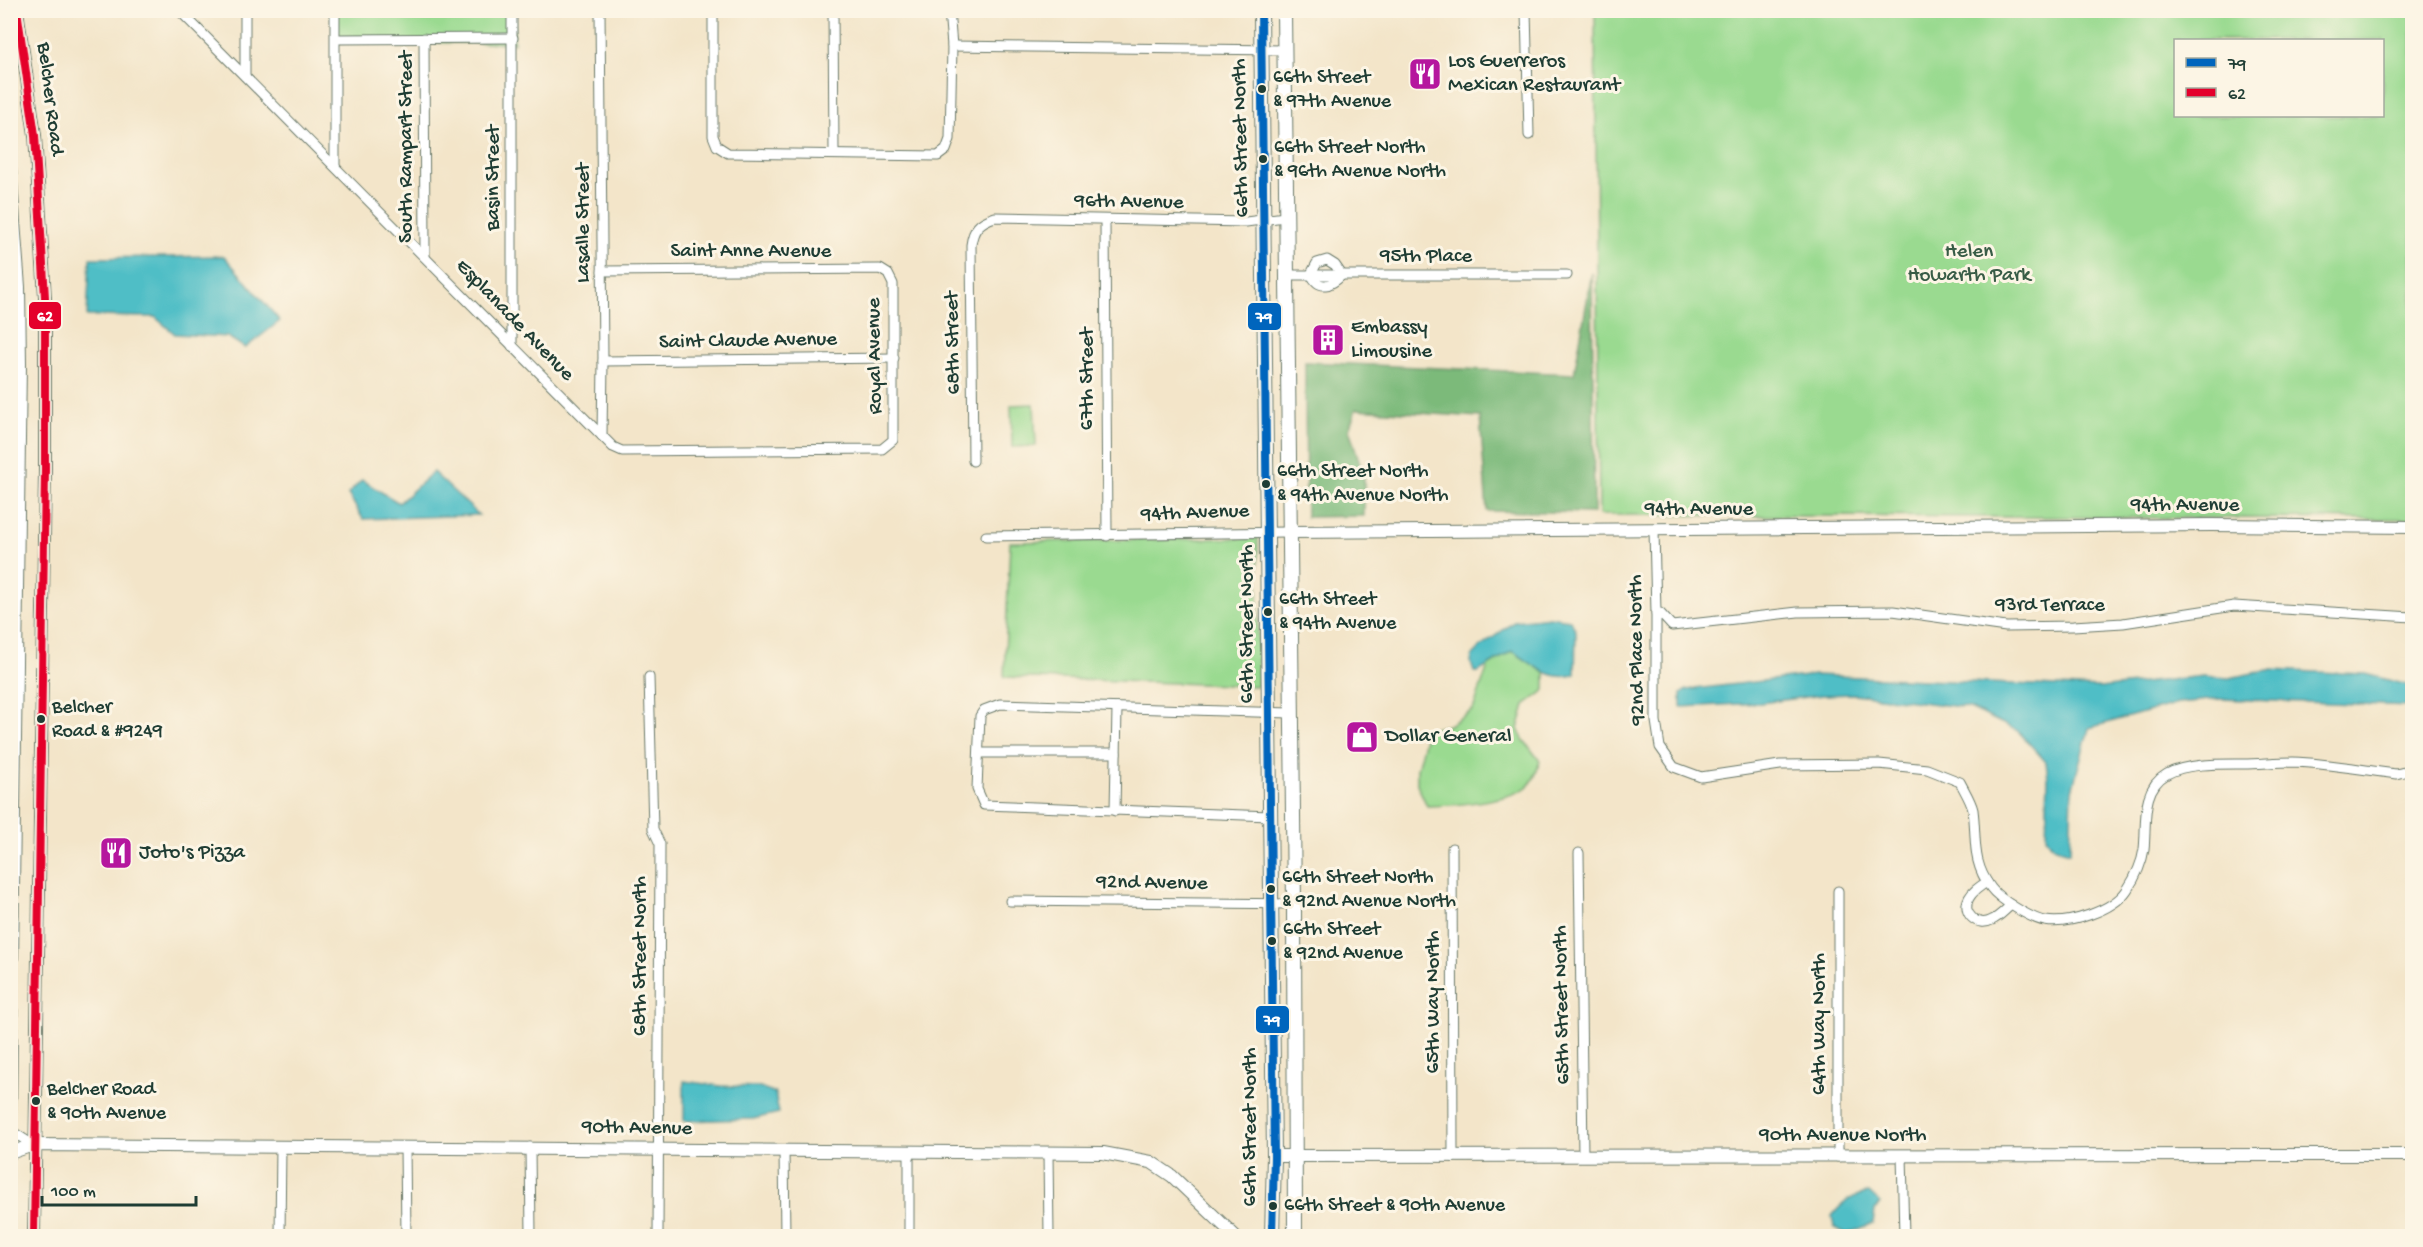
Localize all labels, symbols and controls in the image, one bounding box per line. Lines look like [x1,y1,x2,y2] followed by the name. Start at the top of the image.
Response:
[2174,39,2384,117] legend
[30,40,69,159] street label: Belcher Road
[395,49,420,243] street label: South Rampart Street
[1448,50,1622,99] place label: Los Guerreros Mexican Restaurant
[2227,55,2246,76] text: 79
[1407,56,1443,92] restaurant icon: Los Guerreros Mexican Restaurant
[1228,58,1256,218] street label: 66th Street North
[1273,67,1392,114] place label: 66th Street & 97th Avenue
[1256,83,1268,95] marker: 66th Street & 97th Avenue
[2228,85,2246,106] text: 62
[482,123,507,232] street label: Basin Street
[1274,137,1446,184] place label: 66th Street North & 96th Avenue North
[1257,153,1269,165] marker: 66th Street North & 96th Avenue North
[572,161,597,283] street label: Lasalle Street
[1073,190,1185,216] street label: 96th Avenue
[671,240,833,265] street label: Saint Anne Avenue
[1907,240,2033,289] park label: Helen Howarth Park
[1379,245,1473,270] street label: 95th Place
[449,255,579,388] street label: Esplanade Avenue
[941,289,967,395] street label: 68th Street
[862,296,890,415] street label: Royal Avenue
[28,301,62,330] line badge: 62
[1247,302,1282,331] line badge: 79
[37,309,53,328] text: 62
[1255,310,1272,329] text: 79
[1351,316,1433,365] place label: Embassy Limousine
[1310,322,1346,358] building icon: Embassy Limousine
[1076,325,1101,430] street label: 67th Street
[659,328,838,356] street label: Saint Claude Avenue
[1277,461,1449,508] place label: 66th Street North & 94th Avenue North
[1260,478,1272,490] marker: 66th Street North & 94th Avenue North
[2130,494,2240,519] street label: 94th Avenue
[1644,498,1754,523] street label: 94th Avenue
[1139,500,1251,528] street label: 94th Avenue
[1236,545,1261,703] street label: 66th Street North
[1624,574,1652,727] street label: 92nd Place North
[1279,589,1397,636] place label: 66th Street & 94th Avenue
[1994,594,2106,619] street label: 93rd Terrace
[1262,606,1274,618] marker: 66th Street & 94th Avenue
[51,697,163,744] place label: Belcher Road & #9249
[35,713,47,725] marker: Belcher Road & #9249
[1344,719,1380,755] shop icon: Dollar General
[1383,725,1512,750] place label: Dollar General
[98,835,134,871] restaurant icon: Joto's Pizza
[139,841,246,866] place label: Joto's Pizza
[1282,867,1456,914] place label: 66th Street North & 92nd Avenue North
[1095,871,1209,897] street label: 92nd Avenue
[629,876,654,1036] street label: 68th Street North
[1265,883,1277,895] marker: 66th Street North & 92nd Avenue North
[1283,919,1404,966] place label: 66th Street & 92nd Avenue
[1549,925,1577,1085] street label: 65th Street North
[1422,930,1447,1074] street label: 65th Way North
[1266,935,1278,947] marker: 66th Street & 92nd Avenue
[1808,953,1833,1095] street label: 64th Way North
[1255,1005,1290,1034] line badge: 79
[1263,1013,1280,1032] text: 79
[1239,1048,1264,1206] street label: 66th Street North
[46,1079,167,1126] place label: Belcher Road & 90th Avenue
[30,1095,42,1107] marker: Belcher Road & 90th Avenue
[581,1116,694,1142] street label: 90th Avenue
[1758,1124,1927,1149] street label: 90th Avenue North
[42,1169,196,1207] scale bar
[50,1182,96,1203] text: 100 m
[1284,1195,1506,1218] place label: 66th Street & 90th Avenue
[1267,1200,1279,1212] marker: 66th Street & 90th Avenue

